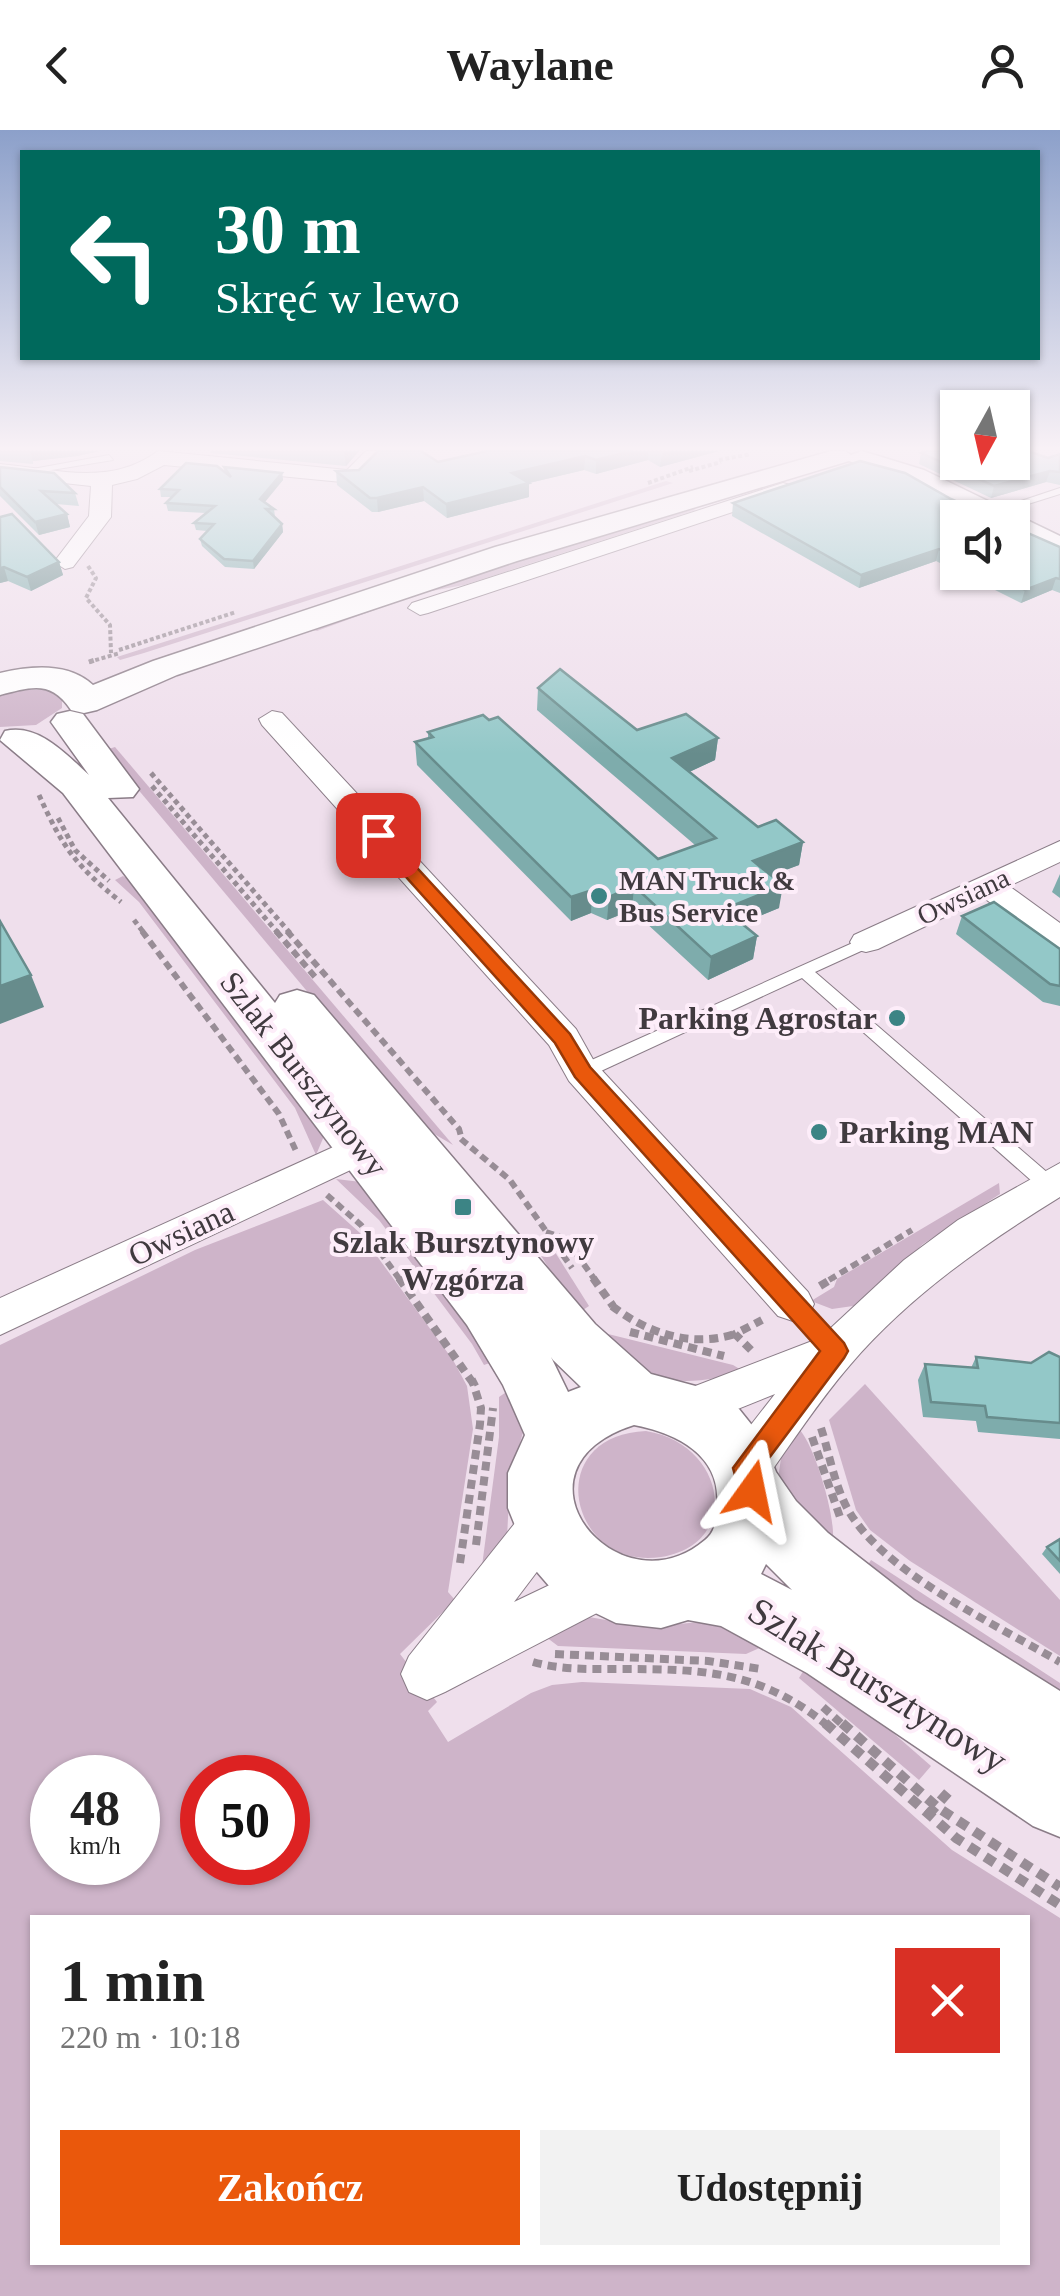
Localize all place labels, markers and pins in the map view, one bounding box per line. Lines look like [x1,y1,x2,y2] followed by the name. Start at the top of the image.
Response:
[336,793,421,878] pin
[619,865,795,928] place label: MAN Truck & Bus Service
[588,885,610,907] marker: MAN Truck & Bus Service
[638,1000,877,1036] place label: Parking Agrostar
[886,1007,908,1029] marker: Parking Agrostar
[839,1114,1034,1150] place label: Parking MAN
[808,1121,830,1143] marker: Parking MAN
[452,1196,474,1218] marker: Szlak Bursztynowy Wzgórza
[332,1224,594,1297] place label: Szlak Bursztynowy Wzgórza

